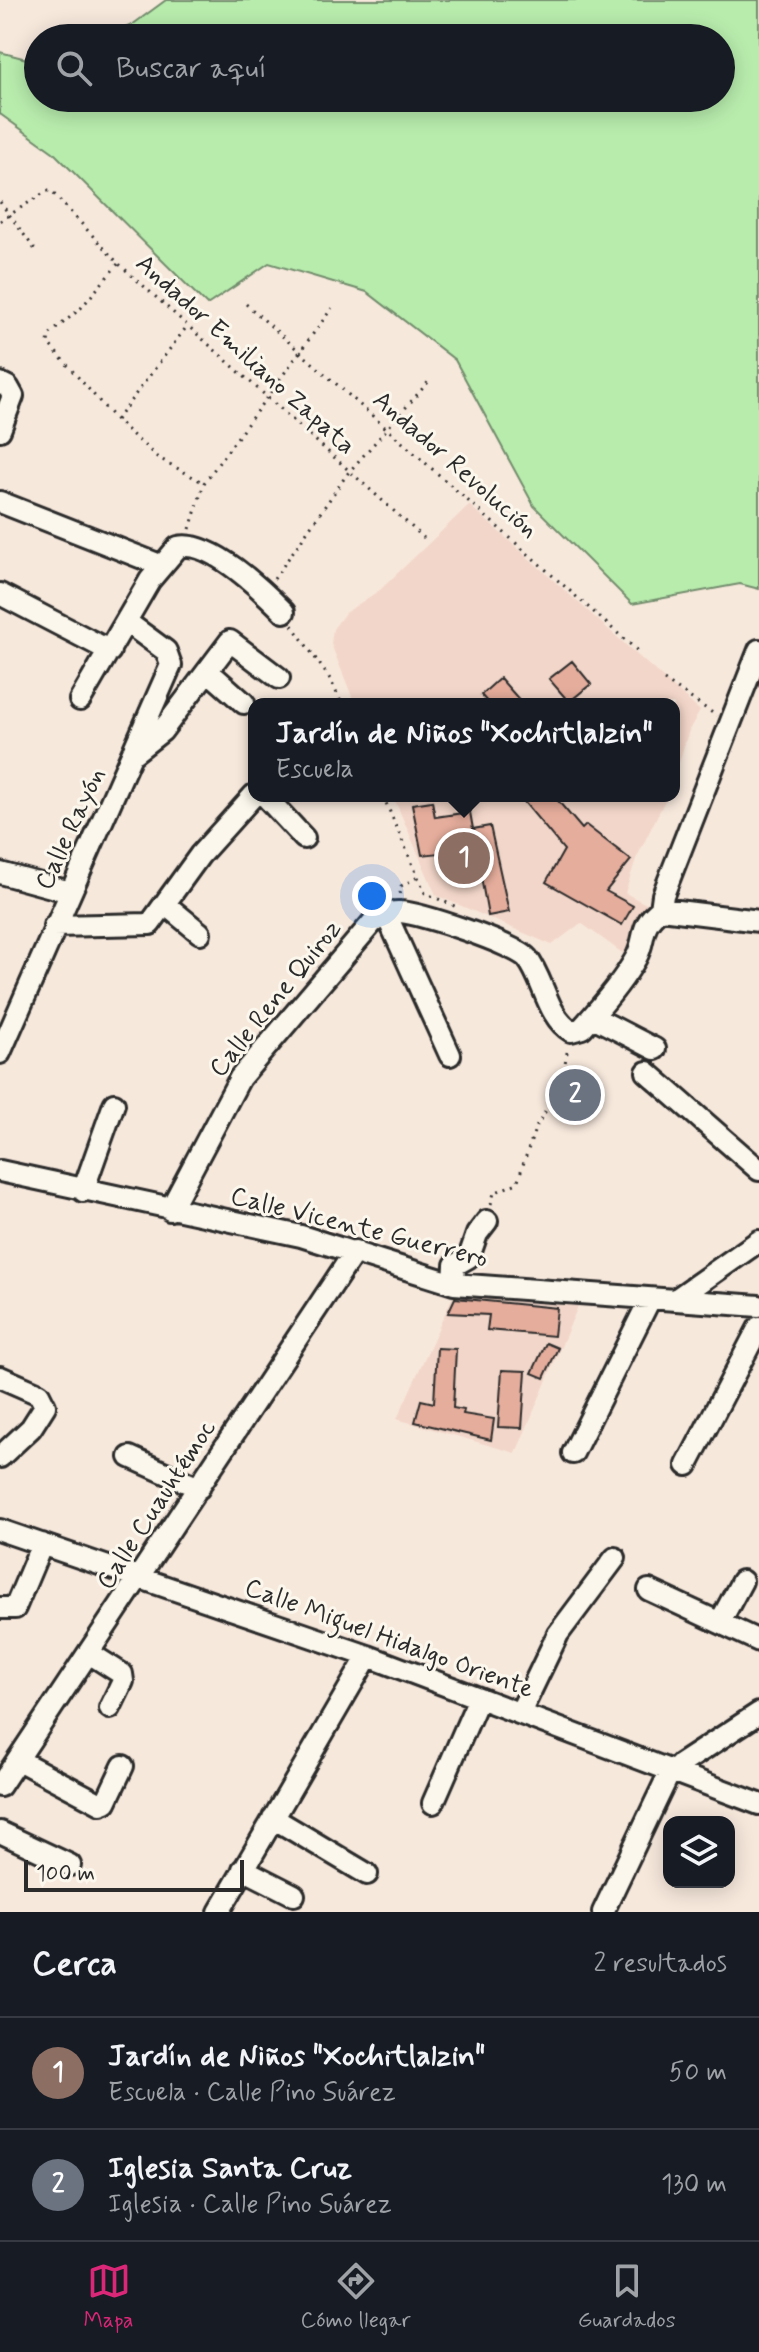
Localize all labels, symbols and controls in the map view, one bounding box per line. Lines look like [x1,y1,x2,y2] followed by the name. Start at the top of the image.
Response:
[24,24,735,112] search box
[52,46,96,90] icon: search
[116,49,267,88] text: Buscar aquí
[128,247,362,463] street label: Andador Emiliano Zapata
[365,384,545,546] street label: Andador Revolución
[248,698,680,802] popup
[275,714,653,753] text: Jardín de Niños "Xochitlalzin"
[275,753,354,787] text: Escuela
[28,762,114,896] street label: Calle Rayón
[438,828,490,888] pin: 1
[352,876,392,916] your location
[202,913,350,1085] street label: Calle Rene Quiroz
[549,1065,601,1125] pin: 2
[227,1180,491,1276] street label: Calle Vicente Guerrero
[89,1413,225,1597] street label: Calle Cuauhtémoc
[239,1571,538,1710] street label: Calle Miguel Hidalgo Oriente
[663,1816,735,1888] map controls
[663,1816,735,1888] button: layers
[24,1856,244,1892] scale bar
[36,1860,95,1888] text: 100 m
[32,1942,117,1987] text: Cerca
[594,1947,727,1981] text: 2 resultados
[108,2037,485,2076] text: Jardín de Niños "Xochitlalzin"
[52,2056,64,2090] text: 1
[669,2056,727,2090] text: 50 m
[108,2076,396,2110] text: Escuela · Calle Pino Suárez
[108,2149,352,2188] text: Iglesia Santa Cruz
[52,2168,64,2202] text: 2
[661,2168,727,2202] text: 130 m
[108,2188,392,2222] text: Iglesia · Calle Pino Suárez
[83,2259,134,2335] tab: Mapa
[301,2259,411,2335] tab: Cómo llegar
[578,2259,675,2335] tab: Guardados

